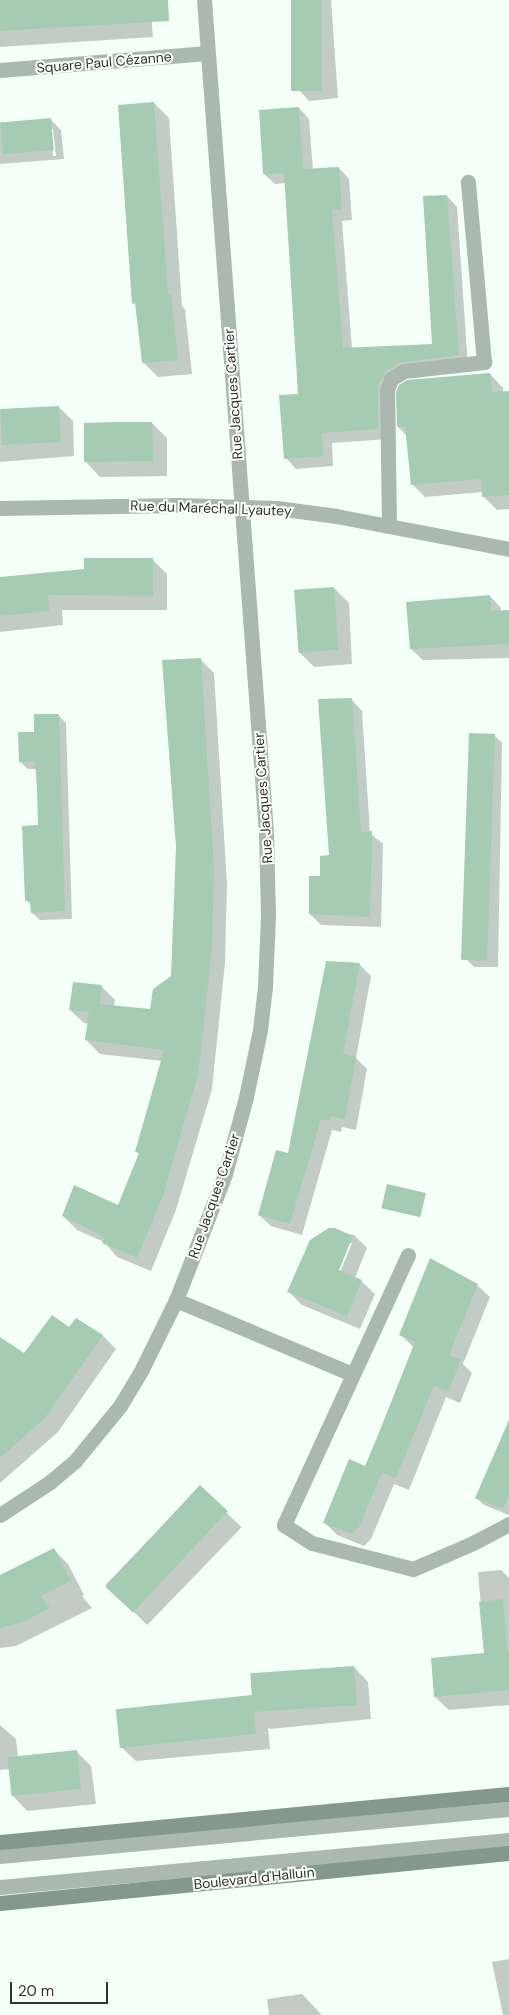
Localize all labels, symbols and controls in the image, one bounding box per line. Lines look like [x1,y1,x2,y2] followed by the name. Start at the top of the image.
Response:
[36,48,172,76] street label: Square Paul Cézanne
[220,328,246,460] street label: Rue Jacques Cartier
[130,497,292,519] street label: Rue du Maréchal Lyautey
[250,732,276,864] street label: Rue Jacques Cartier
[185,1131,243,1261] street label: Rue Jacques Cartier
[193,1863,315,1893] street label: Boulevard d'Halluin
[12,1972,110,2004] scale bar
[18,1981,54,2001] text: 20 m

